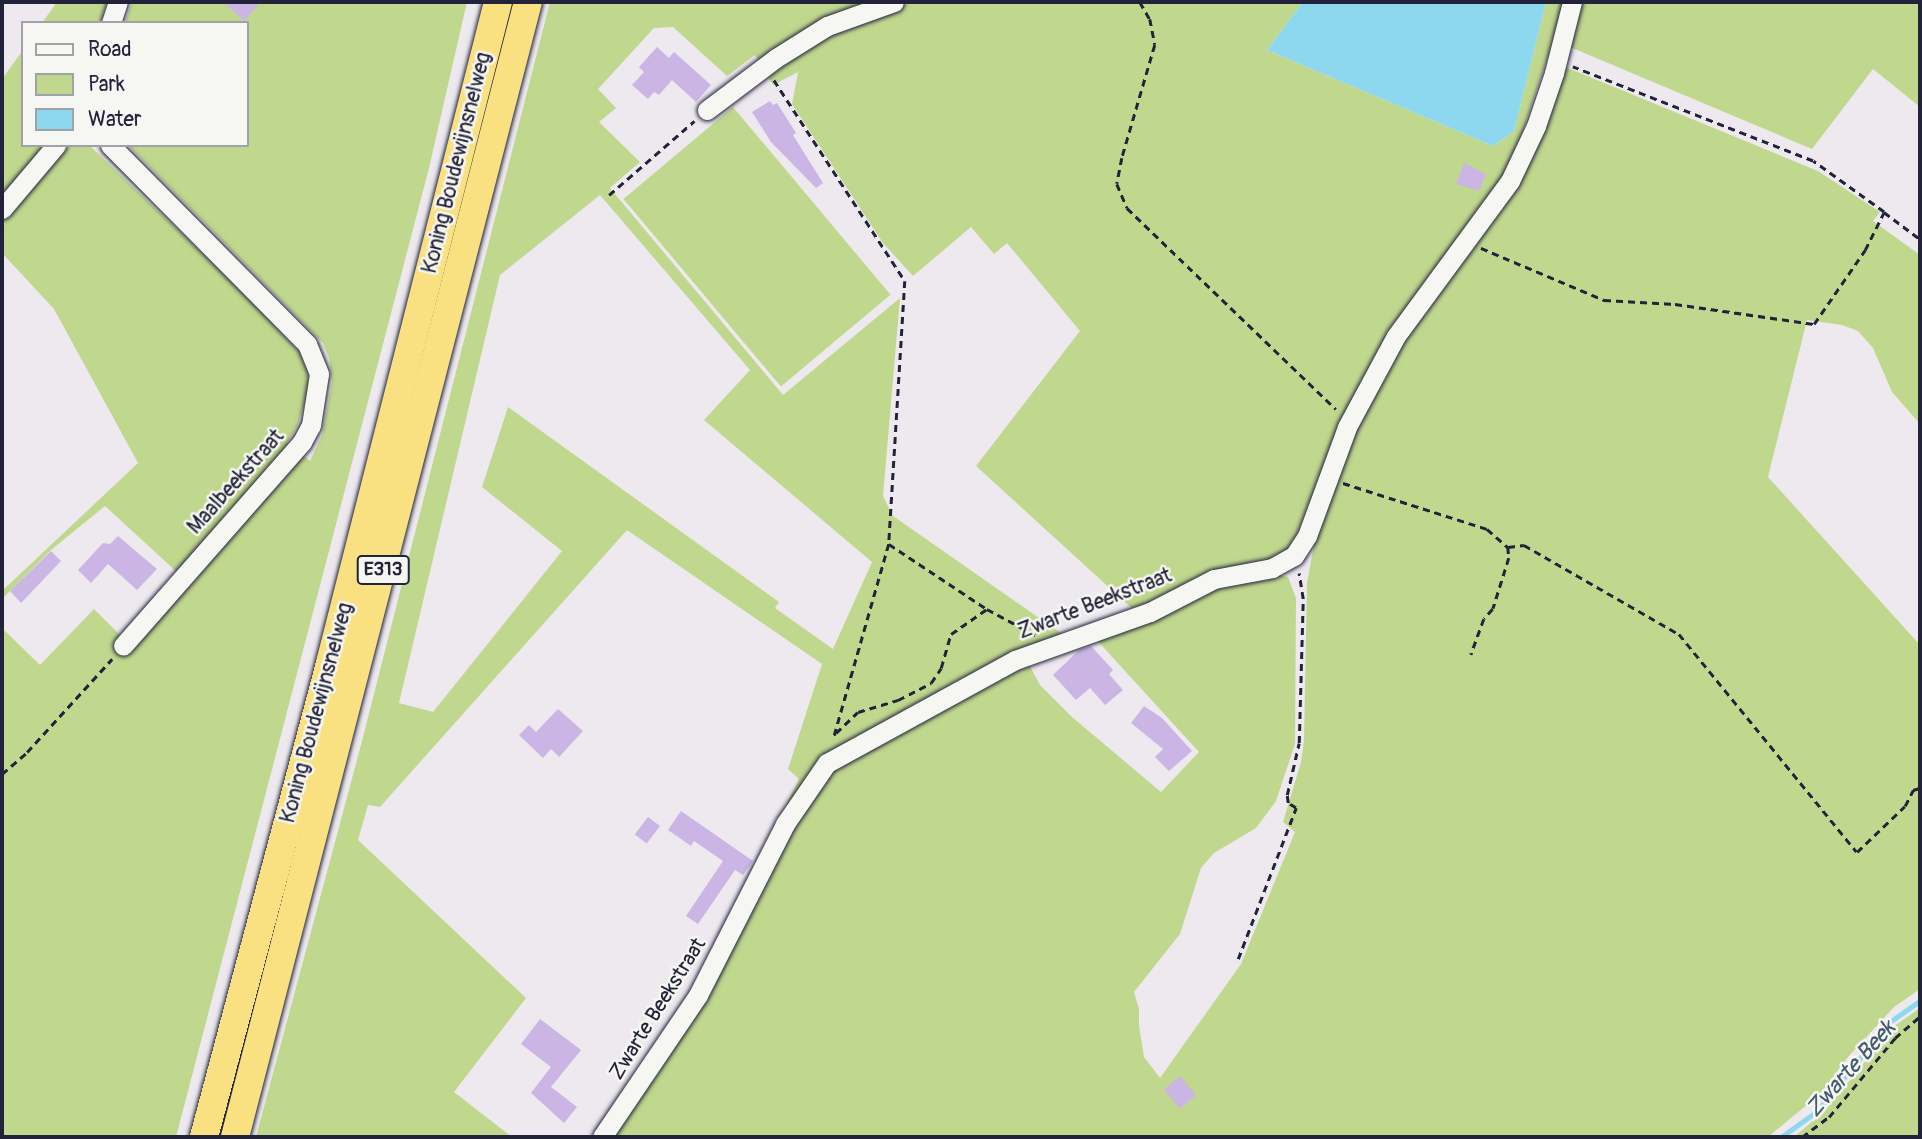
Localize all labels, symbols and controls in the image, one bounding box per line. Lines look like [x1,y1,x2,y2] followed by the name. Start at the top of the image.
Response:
[21,21,248,147] legend
[88,36,132,63] text: Road
[417,50,497,276] street label: Koning Boudewijnsnelweg
[88,71,125,98] text: Park
[88,106,141,133] text: Water
[182,424,290,540] street label: Maalbeekstraat
[355,554,411,586] road number: E313
[1015,563,1175,645] street label: Zwarte Beekstraat
[275,600,359,826] street label: Koning Boudewijnsnelweg
[604,933,712,1085] street label: Zwarte Beekstraat
[1800,1015,1902,1123] water label: Zwarte Beek

